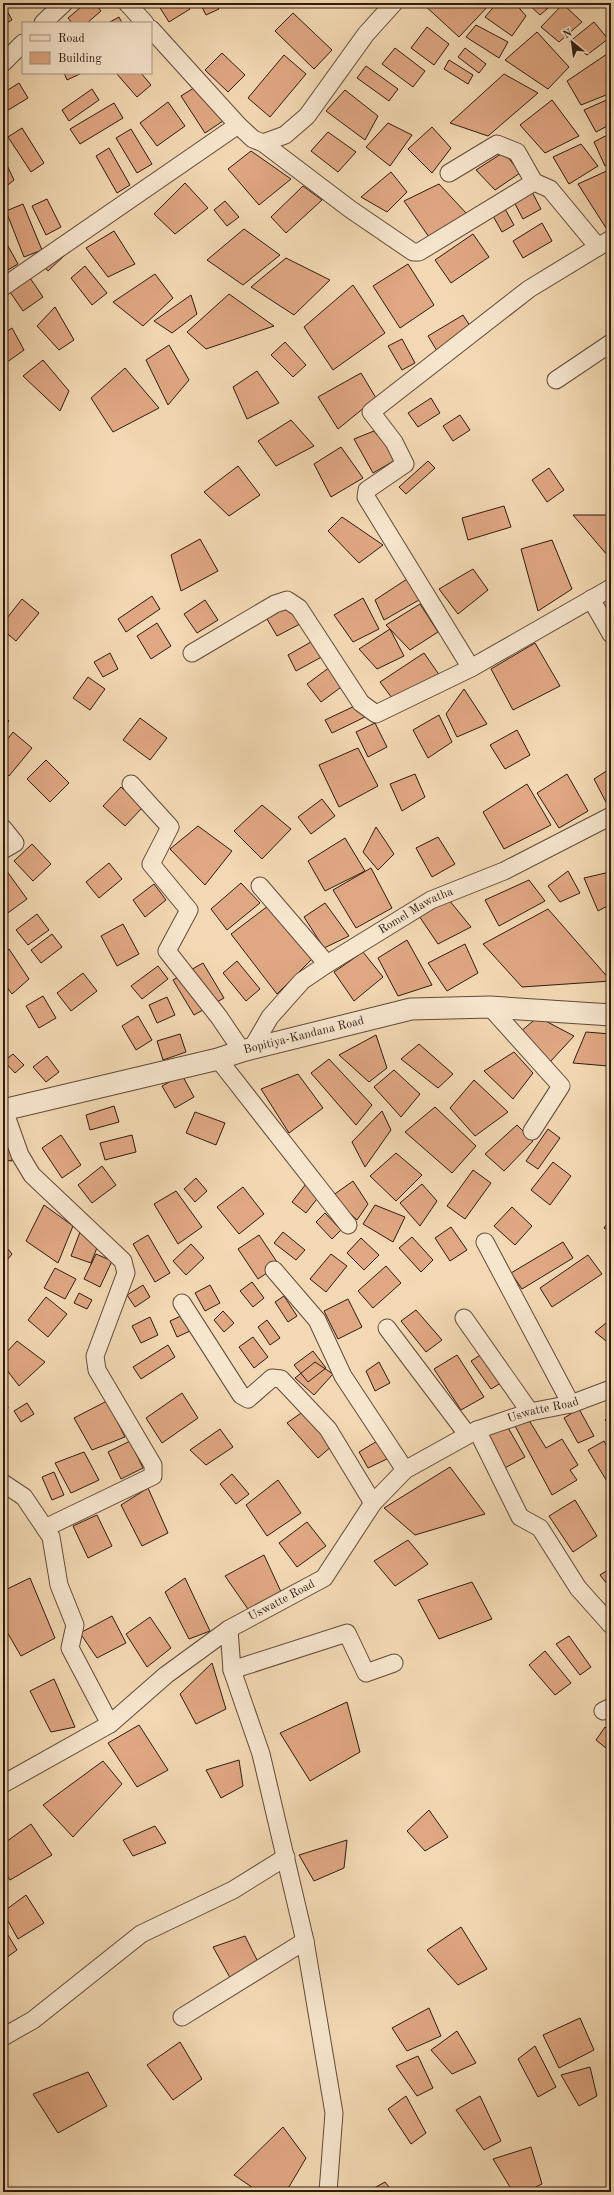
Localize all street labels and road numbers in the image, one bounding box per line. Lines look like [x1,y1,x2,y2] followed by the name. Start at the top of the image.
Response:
[377,886,455,937] street label: Romel Mawatha
[242,1015,365,1056] street label: Bopitiya-Kandana Road
[506,1396,581,1425] street label: Uswatte Road
[247,1578,317,1623] street label: Uswatte Road

